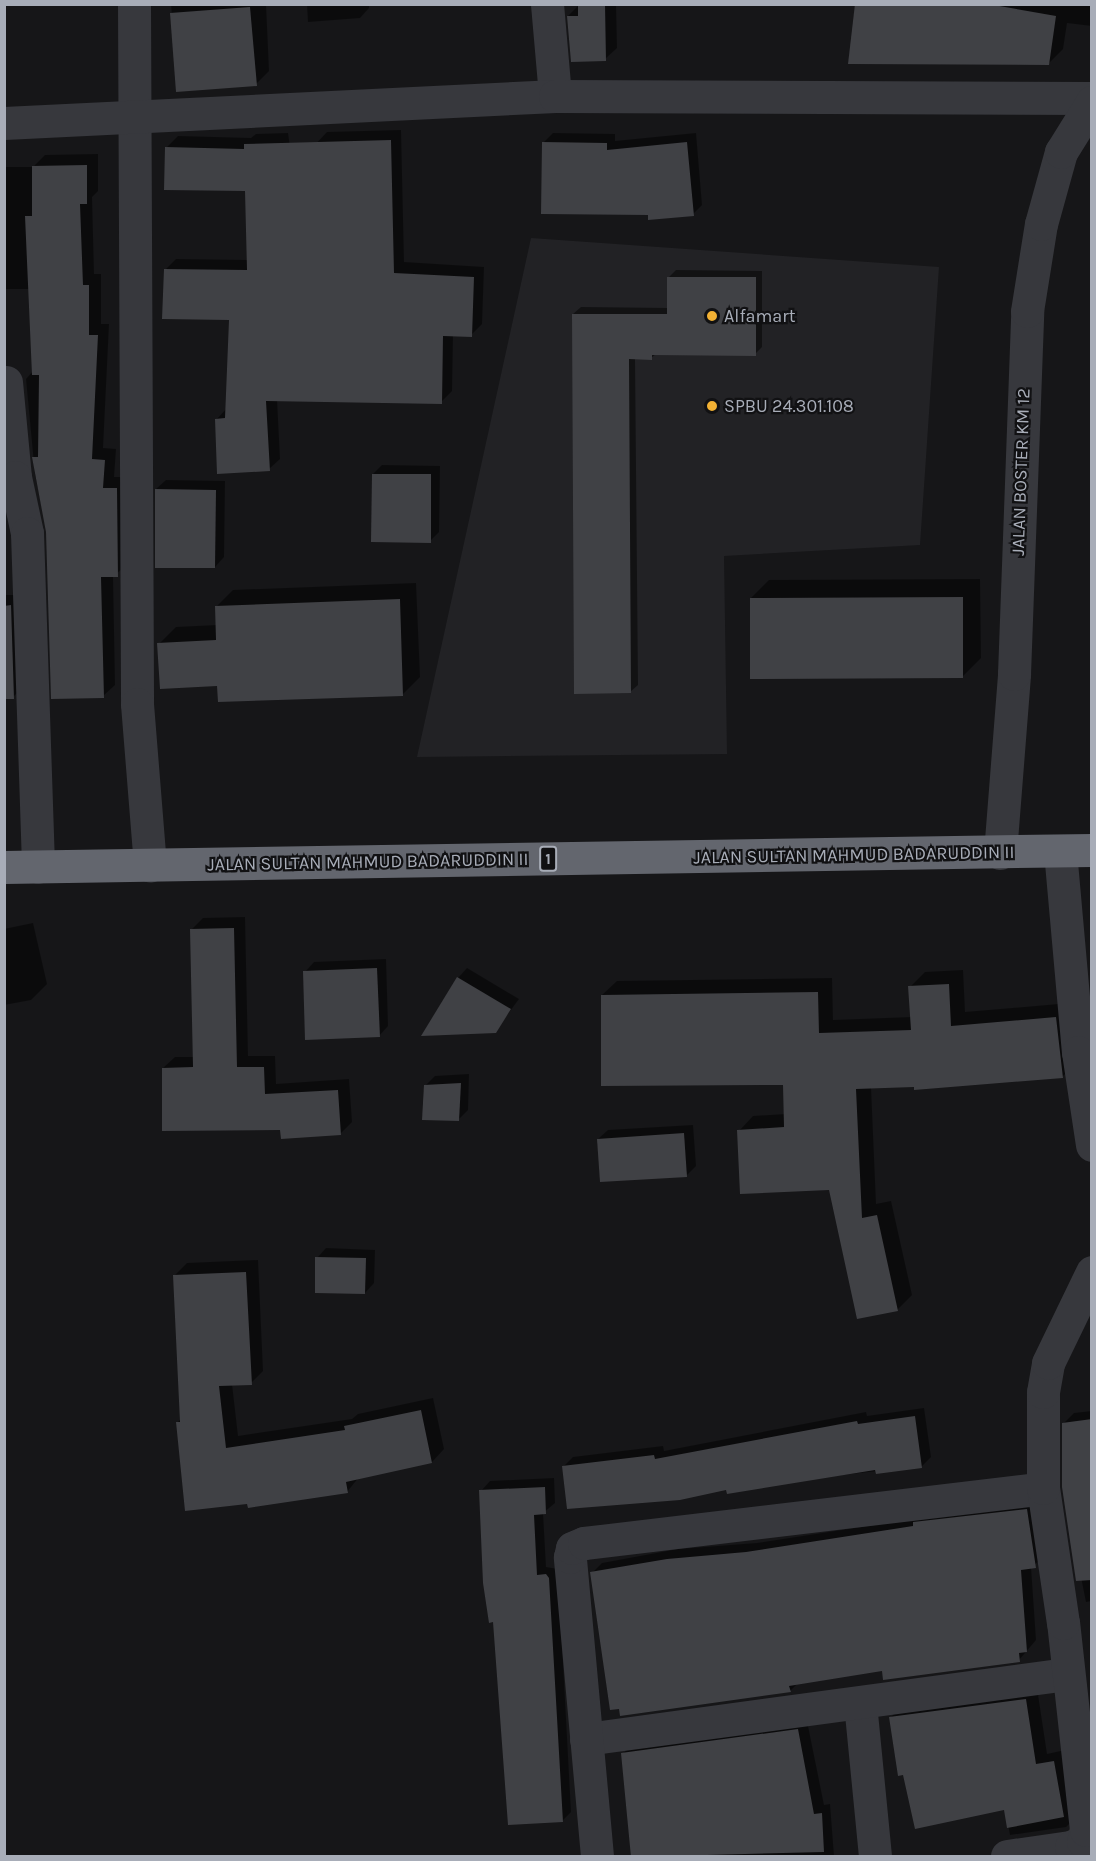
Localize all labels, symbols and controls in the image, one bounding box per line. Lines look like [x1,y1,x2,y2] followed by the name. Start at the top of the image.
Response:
[724,305,795,327] place label: Alfamart
[705,309,719,323] marker: Alfamart
[1007,388,1035,556] street label: JALAN BOSTER KM 12
[724,395,854,417] place label: SPBU 24.301.108
[705,399,719,413] marker: SPBU 24.301.108
[693,841,1015,869] street label: JALAN SULTAN MAHMUD BADARUDDIN II
[539,846,557,872] road number: 1
[207,848,529,876] street label: JALAN SULTAN MAHMUD BADARUDDIN II

